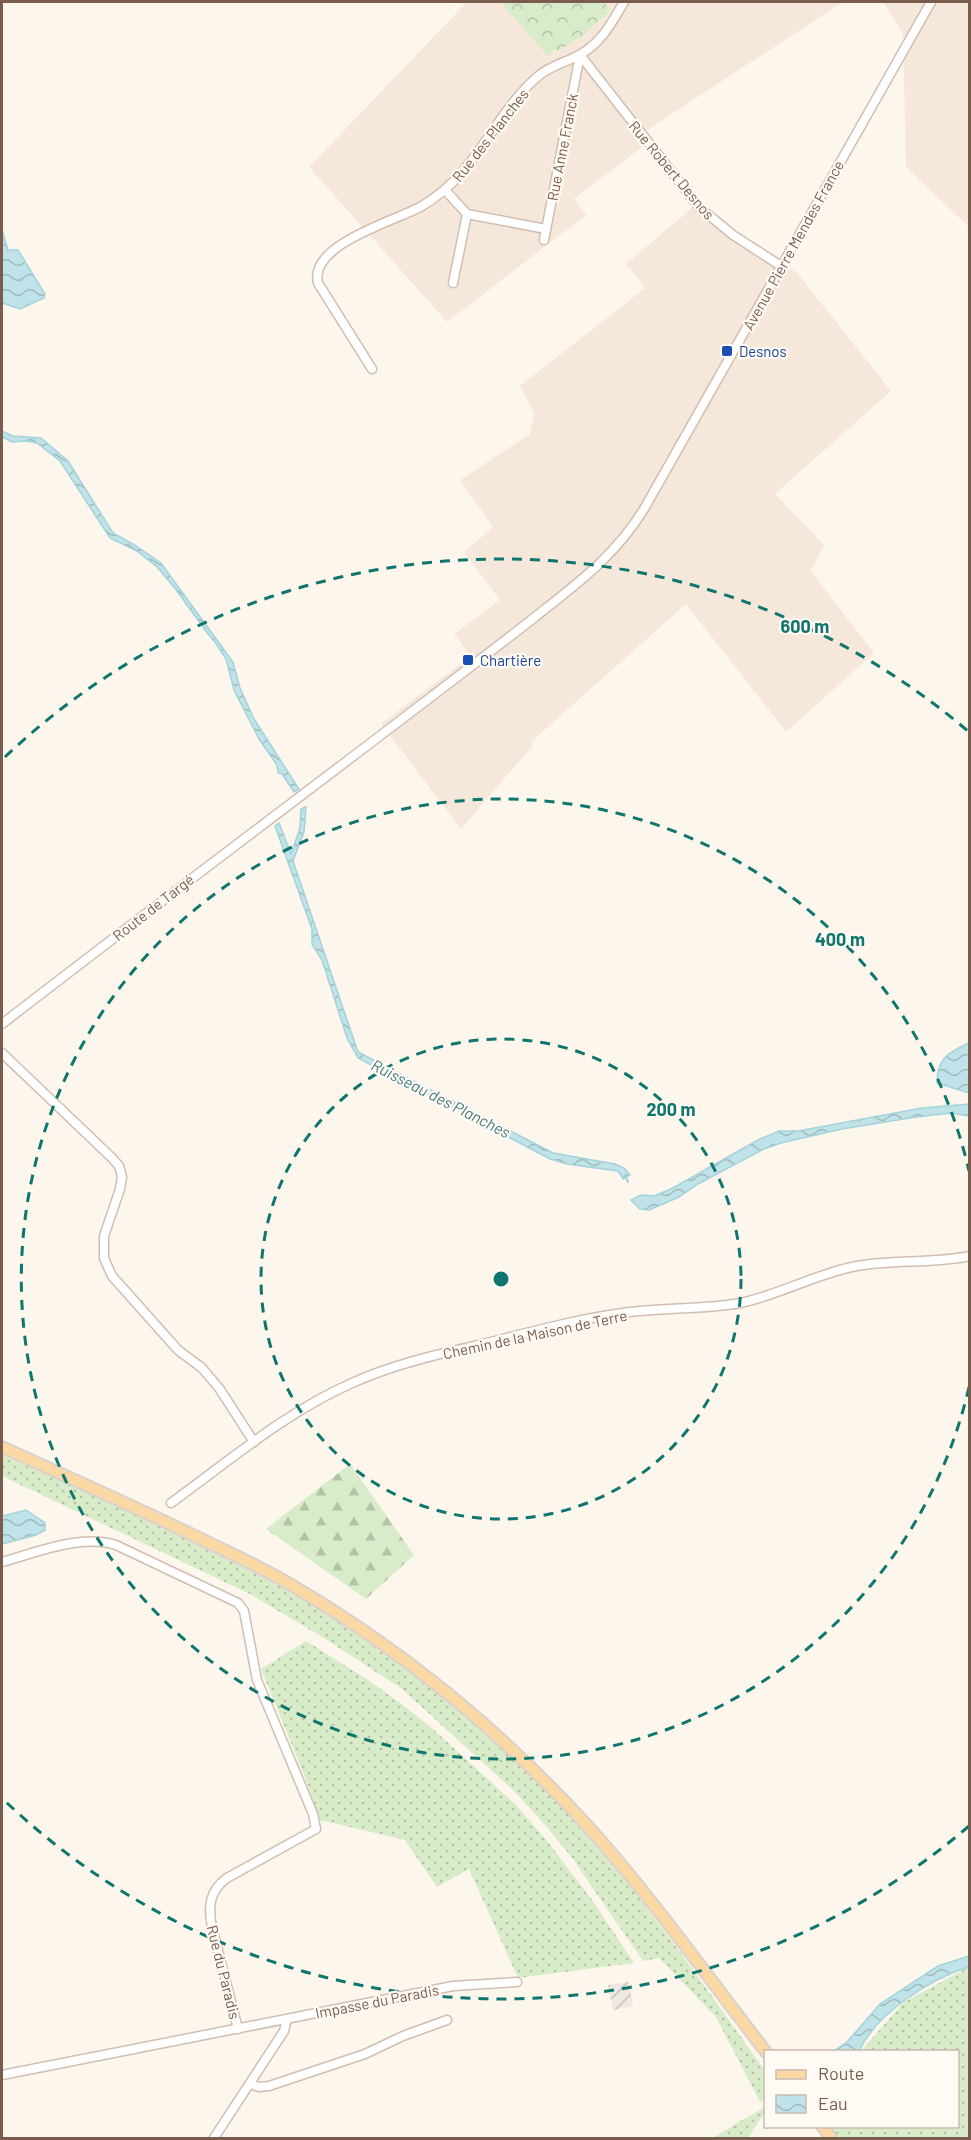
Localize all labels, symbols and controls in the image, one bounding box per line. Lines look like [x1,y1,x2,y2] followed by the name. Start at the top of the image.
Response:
[448,85,532,185] street label: Rue des Planches
[543,91,581,202] street label: Rue Anne Franck
[625,117,719,223] street label: Rue Robert Desnos
[739,157,847,333] street label: Avenue Pierre Mendes France
[739,342,787,360] place label: Desnos
[720,344,734,358] marker: Desnos
[781,615,829,637] text: 600 m
[480,651,541,669] place label: Chartière
[461,653,475,667] marker: Chartière
[109,870,197,944] street label: Route de Targé
[815,928,865,950] text: 400 m
[368,1055,514,1141] water label: Ruisseau des Planches
[646,1098,696,1120] text: 200 m
[491,1269,511,1289] centre of rings
[441,1306,629,1362] street label: Chemin de la Maison de Terre
[204,1923,244,2021] street label: Rue du Paradis
[314,1980,440,2022] street label: Impasse du Paradis
[764,2050,959,2128] legend
[818,2062,864,2084] text: Route
[818,2092,848,2114] text: Eau

